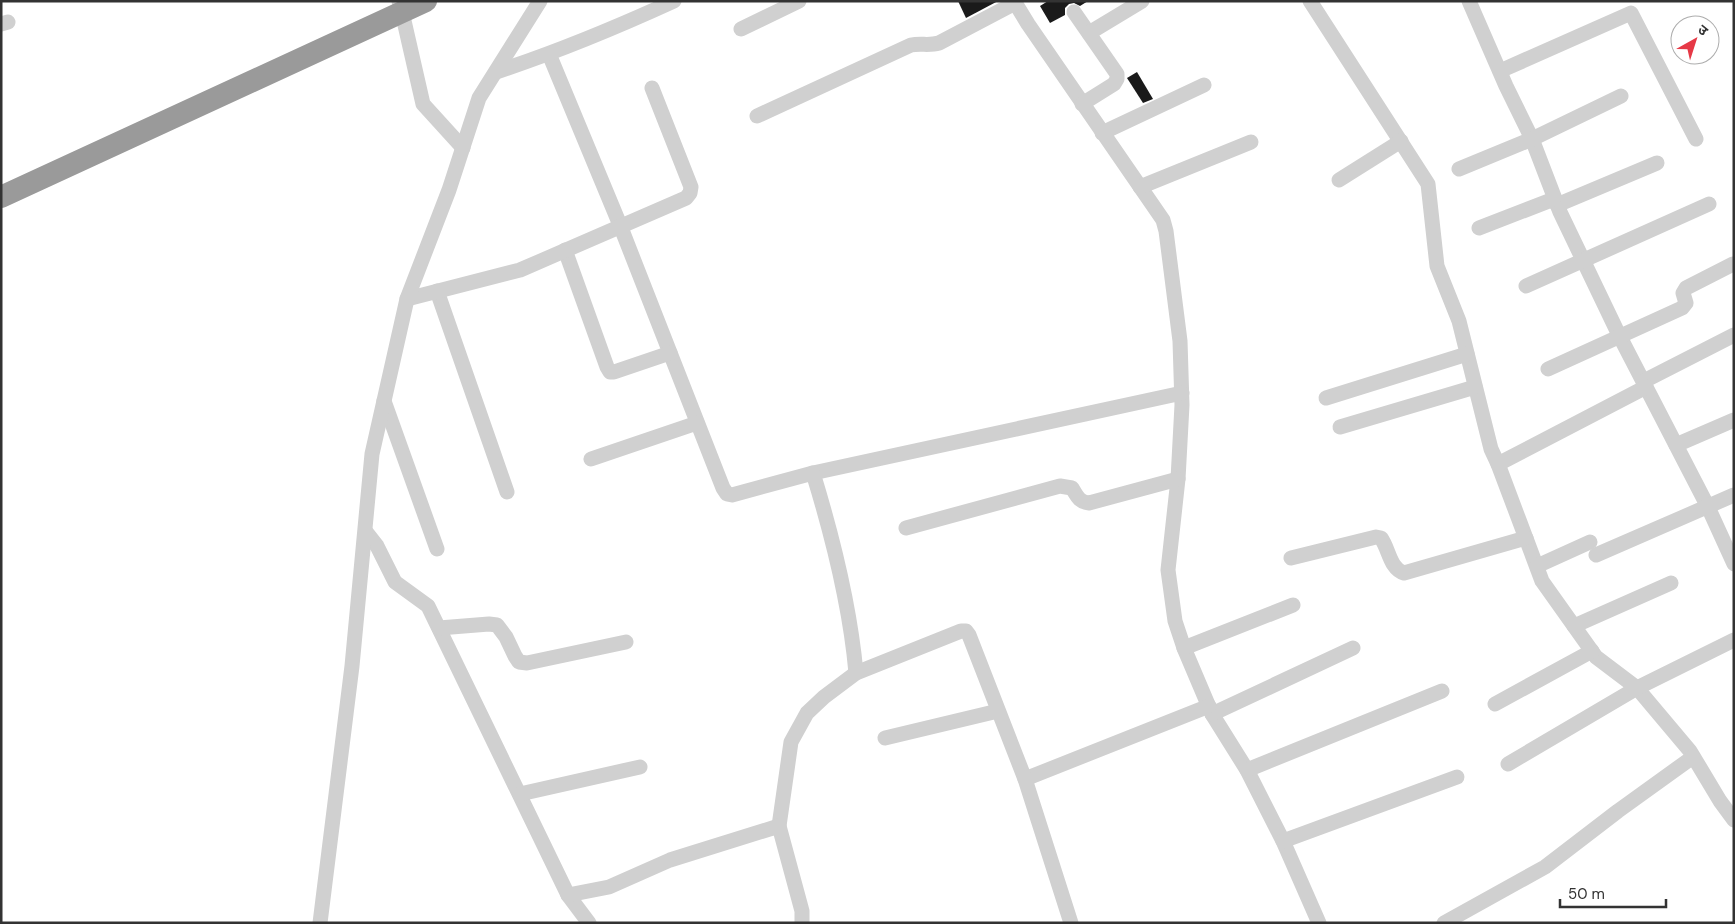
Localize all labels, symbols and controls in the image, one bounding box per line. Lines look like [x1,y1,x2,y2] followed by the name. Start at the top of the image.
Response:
[1670,15,1720,65] north arrow
[1694,20,1713,40] text: उ
[1560,876,1666,908] scale bar
[1568,884,1605,904] text: 50 m

